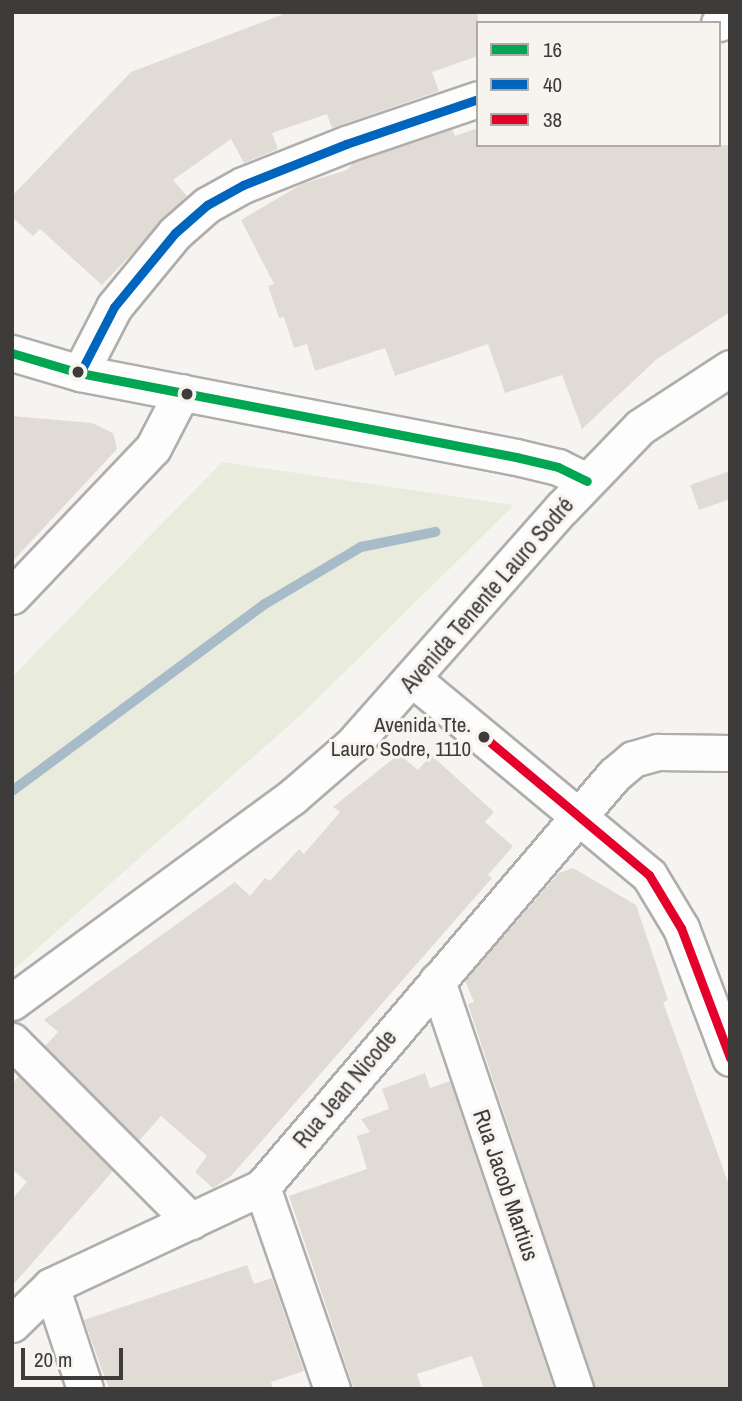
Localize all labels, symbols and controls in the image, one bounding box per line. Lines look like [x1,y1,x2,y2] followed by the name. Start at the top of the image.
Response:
[476,21,721,147] legend
[543,35,562,64] text: 16
[543,70,562,99] text: 40
[543,105,562,134] text: 38
[71,365,85,379] unlabelled marker
[180,387,194,401] unlabelled marker
[394,491,580,699] street label: Avenida Tenente Lauro Sodré
[331,712,471,762] place label: Avenida Tte. Lauro Sodre, 1110
[477,730,491,744] marker: Avenida Tte. Lauro Sodre, 1110
[288,1024,402,1154] street label: Rua Jean Nicode
[467,1106,545,1264] street label: Rua Jacob Martius
[24,1334,126,1378] scale bar
[34,1345,72,1374] text: 20 m

